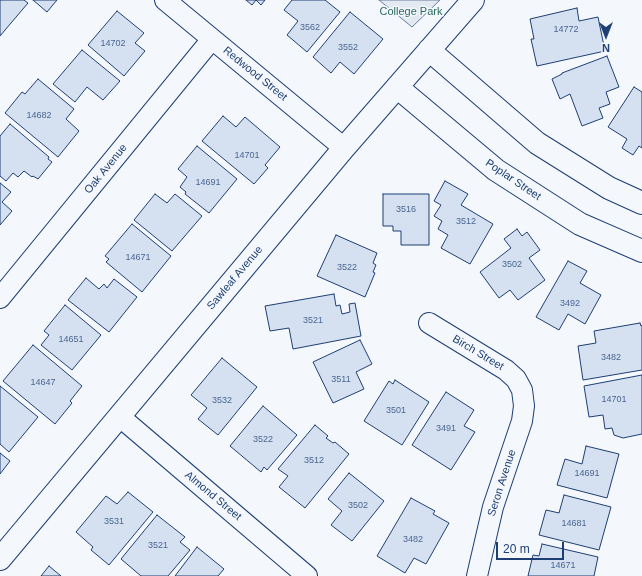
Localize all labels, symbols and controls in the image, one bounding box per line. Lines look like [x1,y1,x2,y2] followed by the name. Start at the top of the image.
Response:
[380,5,442,19] park label: College Park
[586,16,626,56] north arrow
[300,23,320,33] house number: 3562
[553,25,579,35] house number: 14772
[100,39,126,49] house number: 14702
[602,42,610,54] text: N
[338,43,358,53] house number: 3552
[220,44,290,104] street label: Redwood Street
[26,111,52,121] house number: 14682
[82,141,130,197] street label: Oak Avenue
[234,151,260,161] house number: 14701
[483,157,543,203] street label: Poplar Street
[195,178,221,188] house number: 14691
[396,205,416,215] house number: 3516
[456,217,476,227] house number: 3512
[204,243,266,313] street label: Sawleaf Avenue
[125,253,151,263] house number: 14671
[502,260,522,270] house number: 3502
[337,263,357,273] house number: 3522
[560,299,580,309] house number: 3492
[303,316,323,326] house number: 3521
[450,333,506,373] street label: Birch Street
[58,335,84,345] house number: 14651
[601,353,621,363] house number: 3482
[331,375,351,385] house number: 3511
[30,378,56,388] house number: 14647
[601,395,627,405] house number: 14701
[212,396,232,406] house number: 3532
[386,406,406,416] house number: 3501
[436,424,456,434] house number: 3491
[253,435,273,445] house number: 3522
[485,448,519,518] street label: Seron Avenue
[304,456,324,466] house number: 3512
[182,469,244,523] street label: Almond Street
[574,469,600,479] house number: 14691
[348,501,368,511] house number: 3502
[104,517,124,527] house number: 3531
[561,519,587,529] house number: 14681
[498,534,566,560] scale bar
[403,535,423,545] house number: 3482
[148,541,168,551] house number: 3521
[503,542,530,556] text: 20 m
[550,561,576,571] house number: 14671

